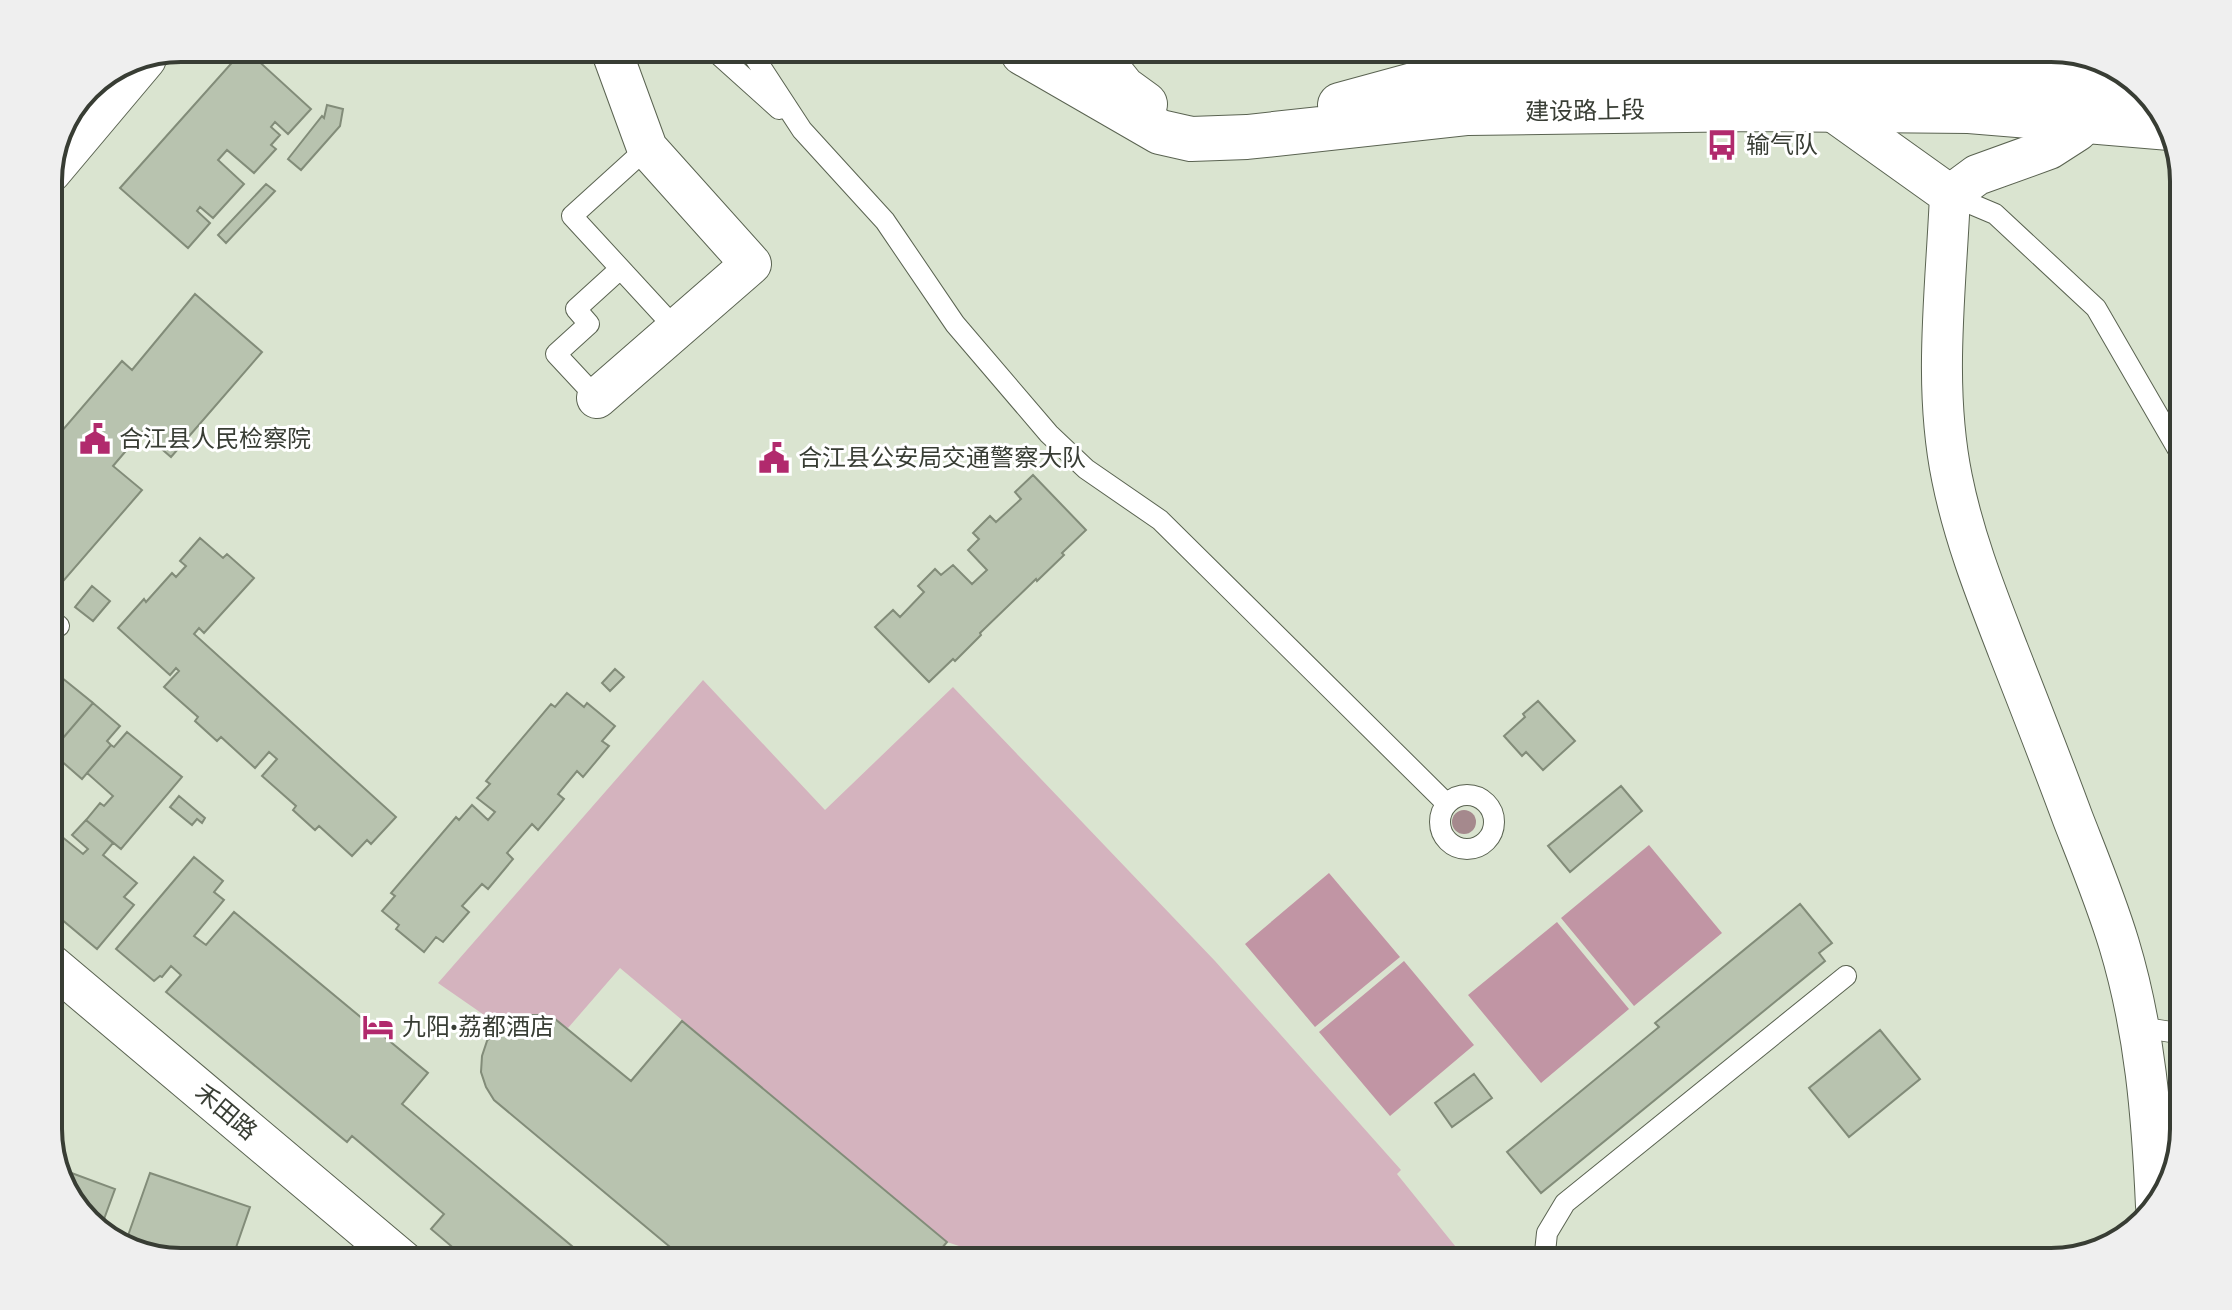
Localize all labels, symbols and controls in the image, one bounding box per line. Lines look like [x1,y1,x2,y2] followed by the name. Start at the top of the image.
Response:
[1525,96,1645,126] street label: 建设路上段
[1705,128,1739,162] bus stop icon: 输气队
[1746,131,1818,159] place label: 输气队
[78,422,112,456] public building icon: 合江县人民检察院
[119,425,311,453] place label: 合江县人民检察院
[757,441,791,475] public building icon: 合江县公安局交通警察大队
[798,444,1086,472] place label: 合江县公安局交通警察大队
[361,1010,395,1044] hotel icon: 九阳·荔都酒店
[402,1013,554,1041] place label: 九阳·荔都酒店
[189,1078,263,1146] street label: 禾田路

